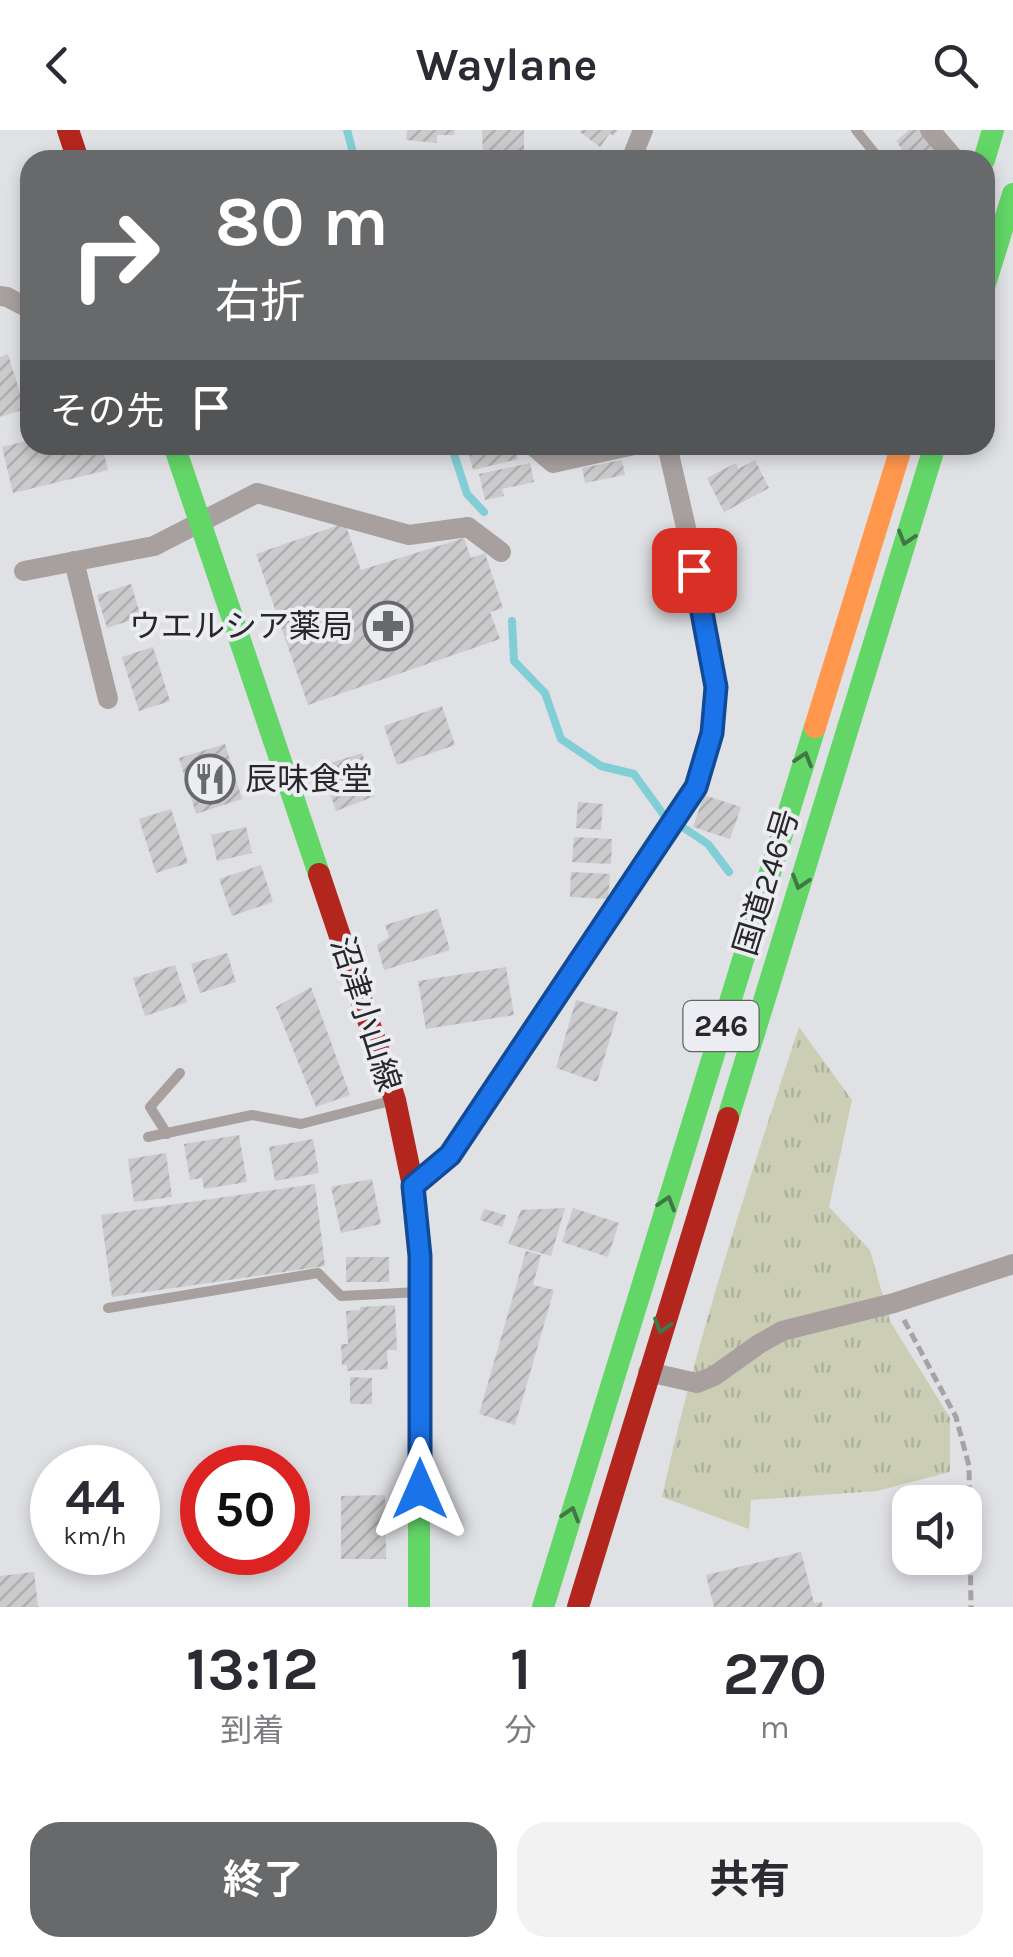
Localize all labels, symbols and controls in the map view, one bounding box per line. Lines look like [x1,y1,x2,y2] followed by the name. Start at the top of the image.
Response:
[30,38,85,93] icon: back
[928,38,983,93] icon: search
[416,39,597,91] text: Waylane
[215,181,389,263] text: 80 m
[50,190,180,320] icon: right
[215,276,305,328] text: 右折
[184,380,239,435] icon: arrive
[50,389,164,434] text: その先
[652,528,737,613] pin
[897,529,918,546] one-way arrow
[667,543,722,598] icon: arrive
[362,600,414,652] pharmacy icon: ウエルシア薬局
[129,608,353,645] place label: ウエルシア薬局
[793,751,813,768] one-way arrow
[184,753,236,805] restaurant icon: 辰味食堂
[245,761,373,798] place label: 辰味食堂
[727,805,806,960] street label: 国道246号
[791,873,811,890] one-way arrow
[323,932,408,1096] street label: 沼津小山線
[684,1001,758,1051] road number: 246
[655,1195,676,1212] one-way arrow
[653,1317,674,1334] one-way arrow
[368,1437,472,1541] position arrow
[180,1445,310,1575] speed limit sign: 50
[65,1468,125,1527] text: 44
[892,1485,982,1575] map controls
[892,1485,982,1575] button: sound
[559,1506,580,1523] one-way arrow
[63,1521,127,1550] text: km/h
[186,1634,319,1704] text: 13:12
[510,1634,531,1704] text: 1
[723,1639,827,1709] text: 270
[760,1709,790,1746] text: m
[220,1712,284,1749] text: 到着
[505,1712,537,1749] text: 分
[30,1822,497,1937] button: 終了
[517,1822,983,1937] button: 共有

